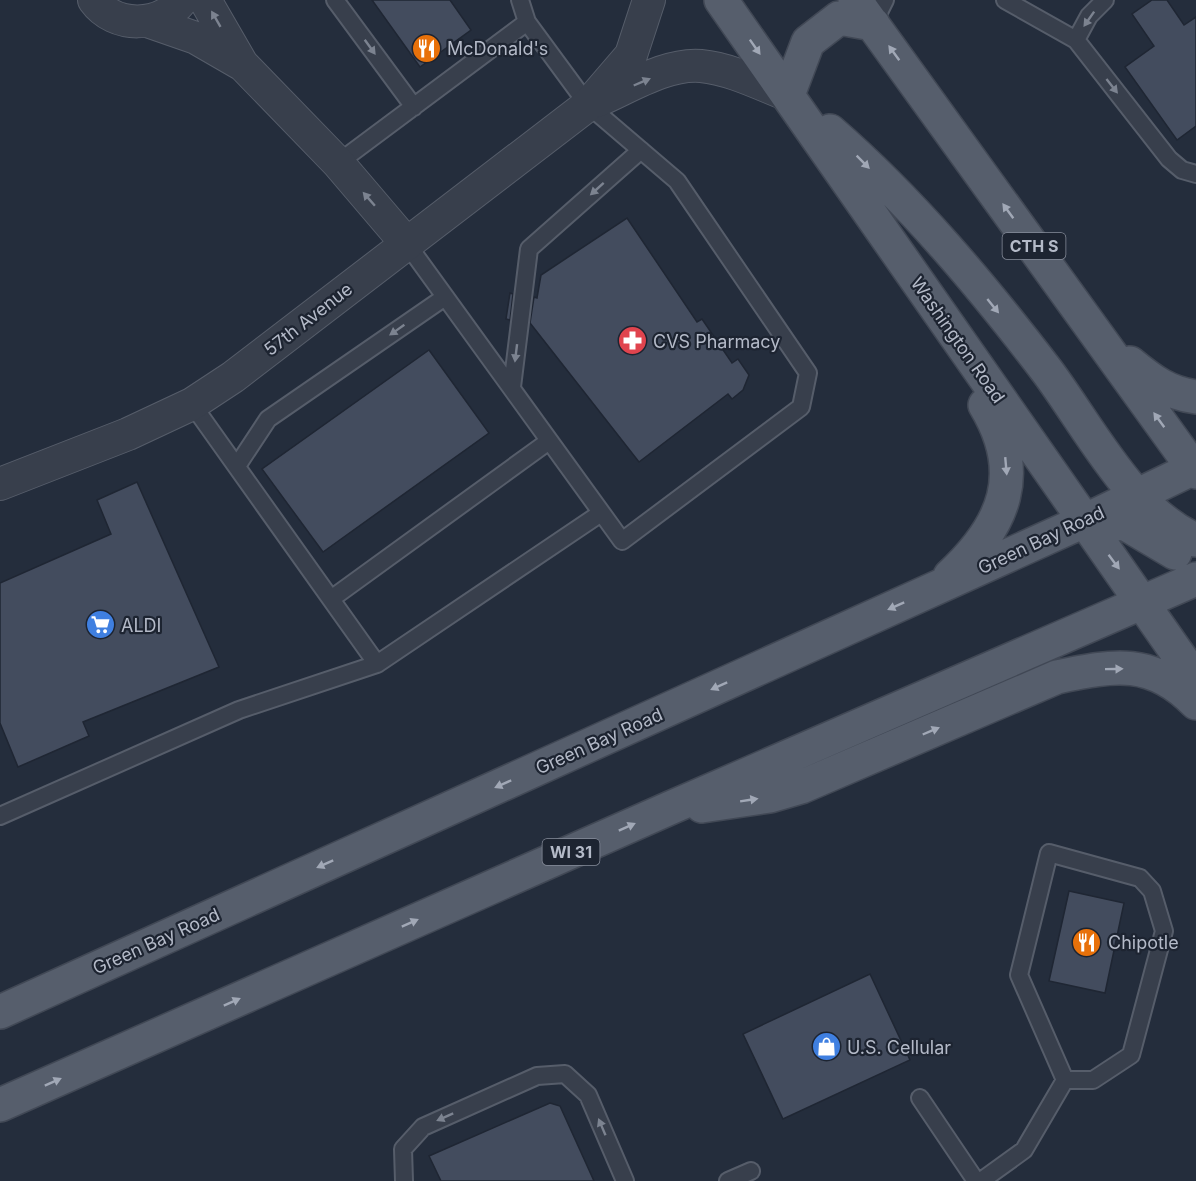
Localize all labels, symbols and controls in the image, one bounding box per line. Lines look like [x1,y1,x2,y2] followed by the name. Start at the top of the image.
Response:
[1083,10,1095,26] one-way arrow
[211,11,222,27] one-way arrow
[410,32,442,64] restaurant icon: McDonald's
[447,38,548,59] place label: McDonald's
[749,39,761,55] one-way arrow
[363,40,375,55] one-way arrow
[888,46,900,62] one-way arrow
[633,77,650,86] one-way arrow
[1105,78,1117,93] one-way arrow
[855,155,870,169] one-way arrow
[590,182,605,195] one-way arrow
[362,191,375,207] one-way arrow
[1003,204,1015,219] one-way arrow
[1002,233,1066,259] road number: CTH S
[907,273,1009,407] street label: Washington Road
[260,278,356,360] street label: 57th Avenue
[987,298,1000,314] one-way arrow
[389,324,405,336] one-way arrow
[616,325,648,357] pharmacy icon: CVS Pharmacy
[653,331,780,352] place label: CVS Pharmacy
[511,343,521,362] one-way arrow
[1153,413,1165,429] one-way arrow
[1002,457,1011,476] one-way arrow
[975,502,1107,578] street label: Green Bay Road
[1108,553,1120,569] one-way arrow
[888,601,905,610] one-way arrow
[84,609,116,641] supermarket icon: ALDI
[121,615,161,636] place label: ALDI
[1104,664,1123,674] one-way arrow
[709,681,727,691] one-way arrow
[532,704,666,778] street label: Green Bay Road
[922,726,939,735] one-way arrow
[494,780,512,789] one-way arrow
[740,795,759,804] one-way arrow
[618,822,636,832] one-way arrow
[542,839,600,865] road number: WI 31
[317,860,334,869] one-way arrow
[89,904,223,978] street label: Green Bay Road
[401,918,419,928] one-way arrow
[1071,926,1103,958] restaurant icon: Chipotle
[1108,932,1179,953] place label: Chipotle
[223,998,240,1007] one-way arrow
[810,1031,842,1063] shop icon: U.S. Cellular
[847,1037,951,1058] place label: U.S. Cellular
[45,1077,62,1086] one-way arrow
[437,1112,454,1121] one-way arrow
[597,1118,607,1136] one-way arrow

